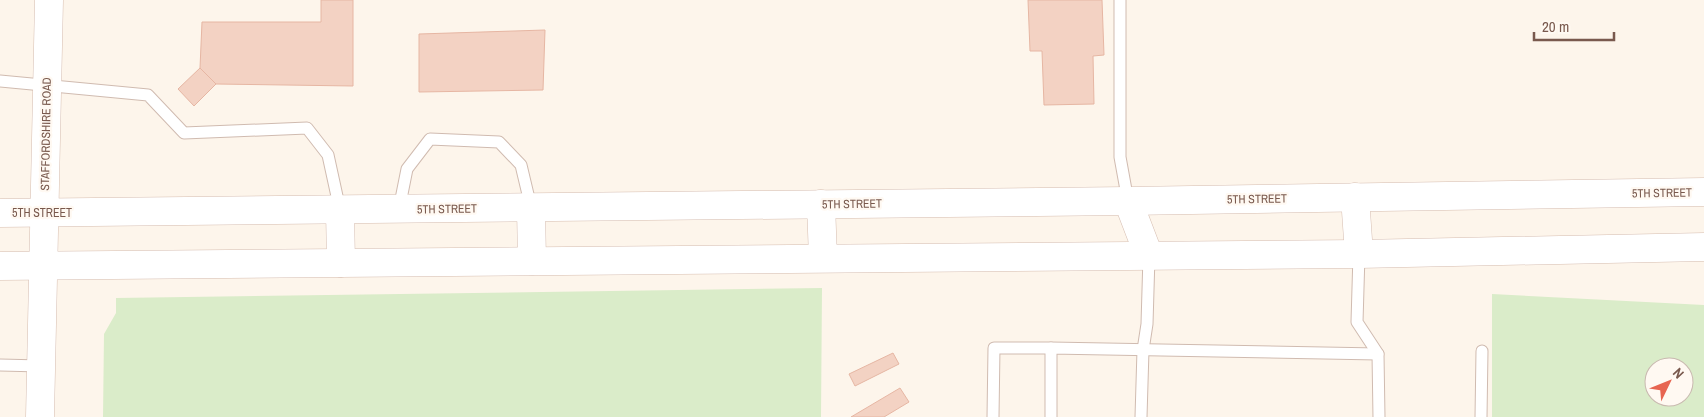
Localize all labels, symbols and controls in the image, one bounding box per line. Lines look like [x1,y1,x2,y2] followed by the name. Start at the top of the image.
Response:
[1534,10,1614,42] scale bar
[1542,16,1569,37] text: 20 m
[37,77,55,191] street label: STAFFORDSHIRE ROAD
[1632,184,1692,202] street label: 5TH STREET
[1227,190,1287,208] street label: 5TH STREET
[822,195,882,213] street label: 5TH STREET
[417,200,477,218] street label: 5TH STREET
[12,205,72,221] street label: 5TH STREET
[1644,357,1694,407] north arrow
[1669,364,1688,382] text: N

